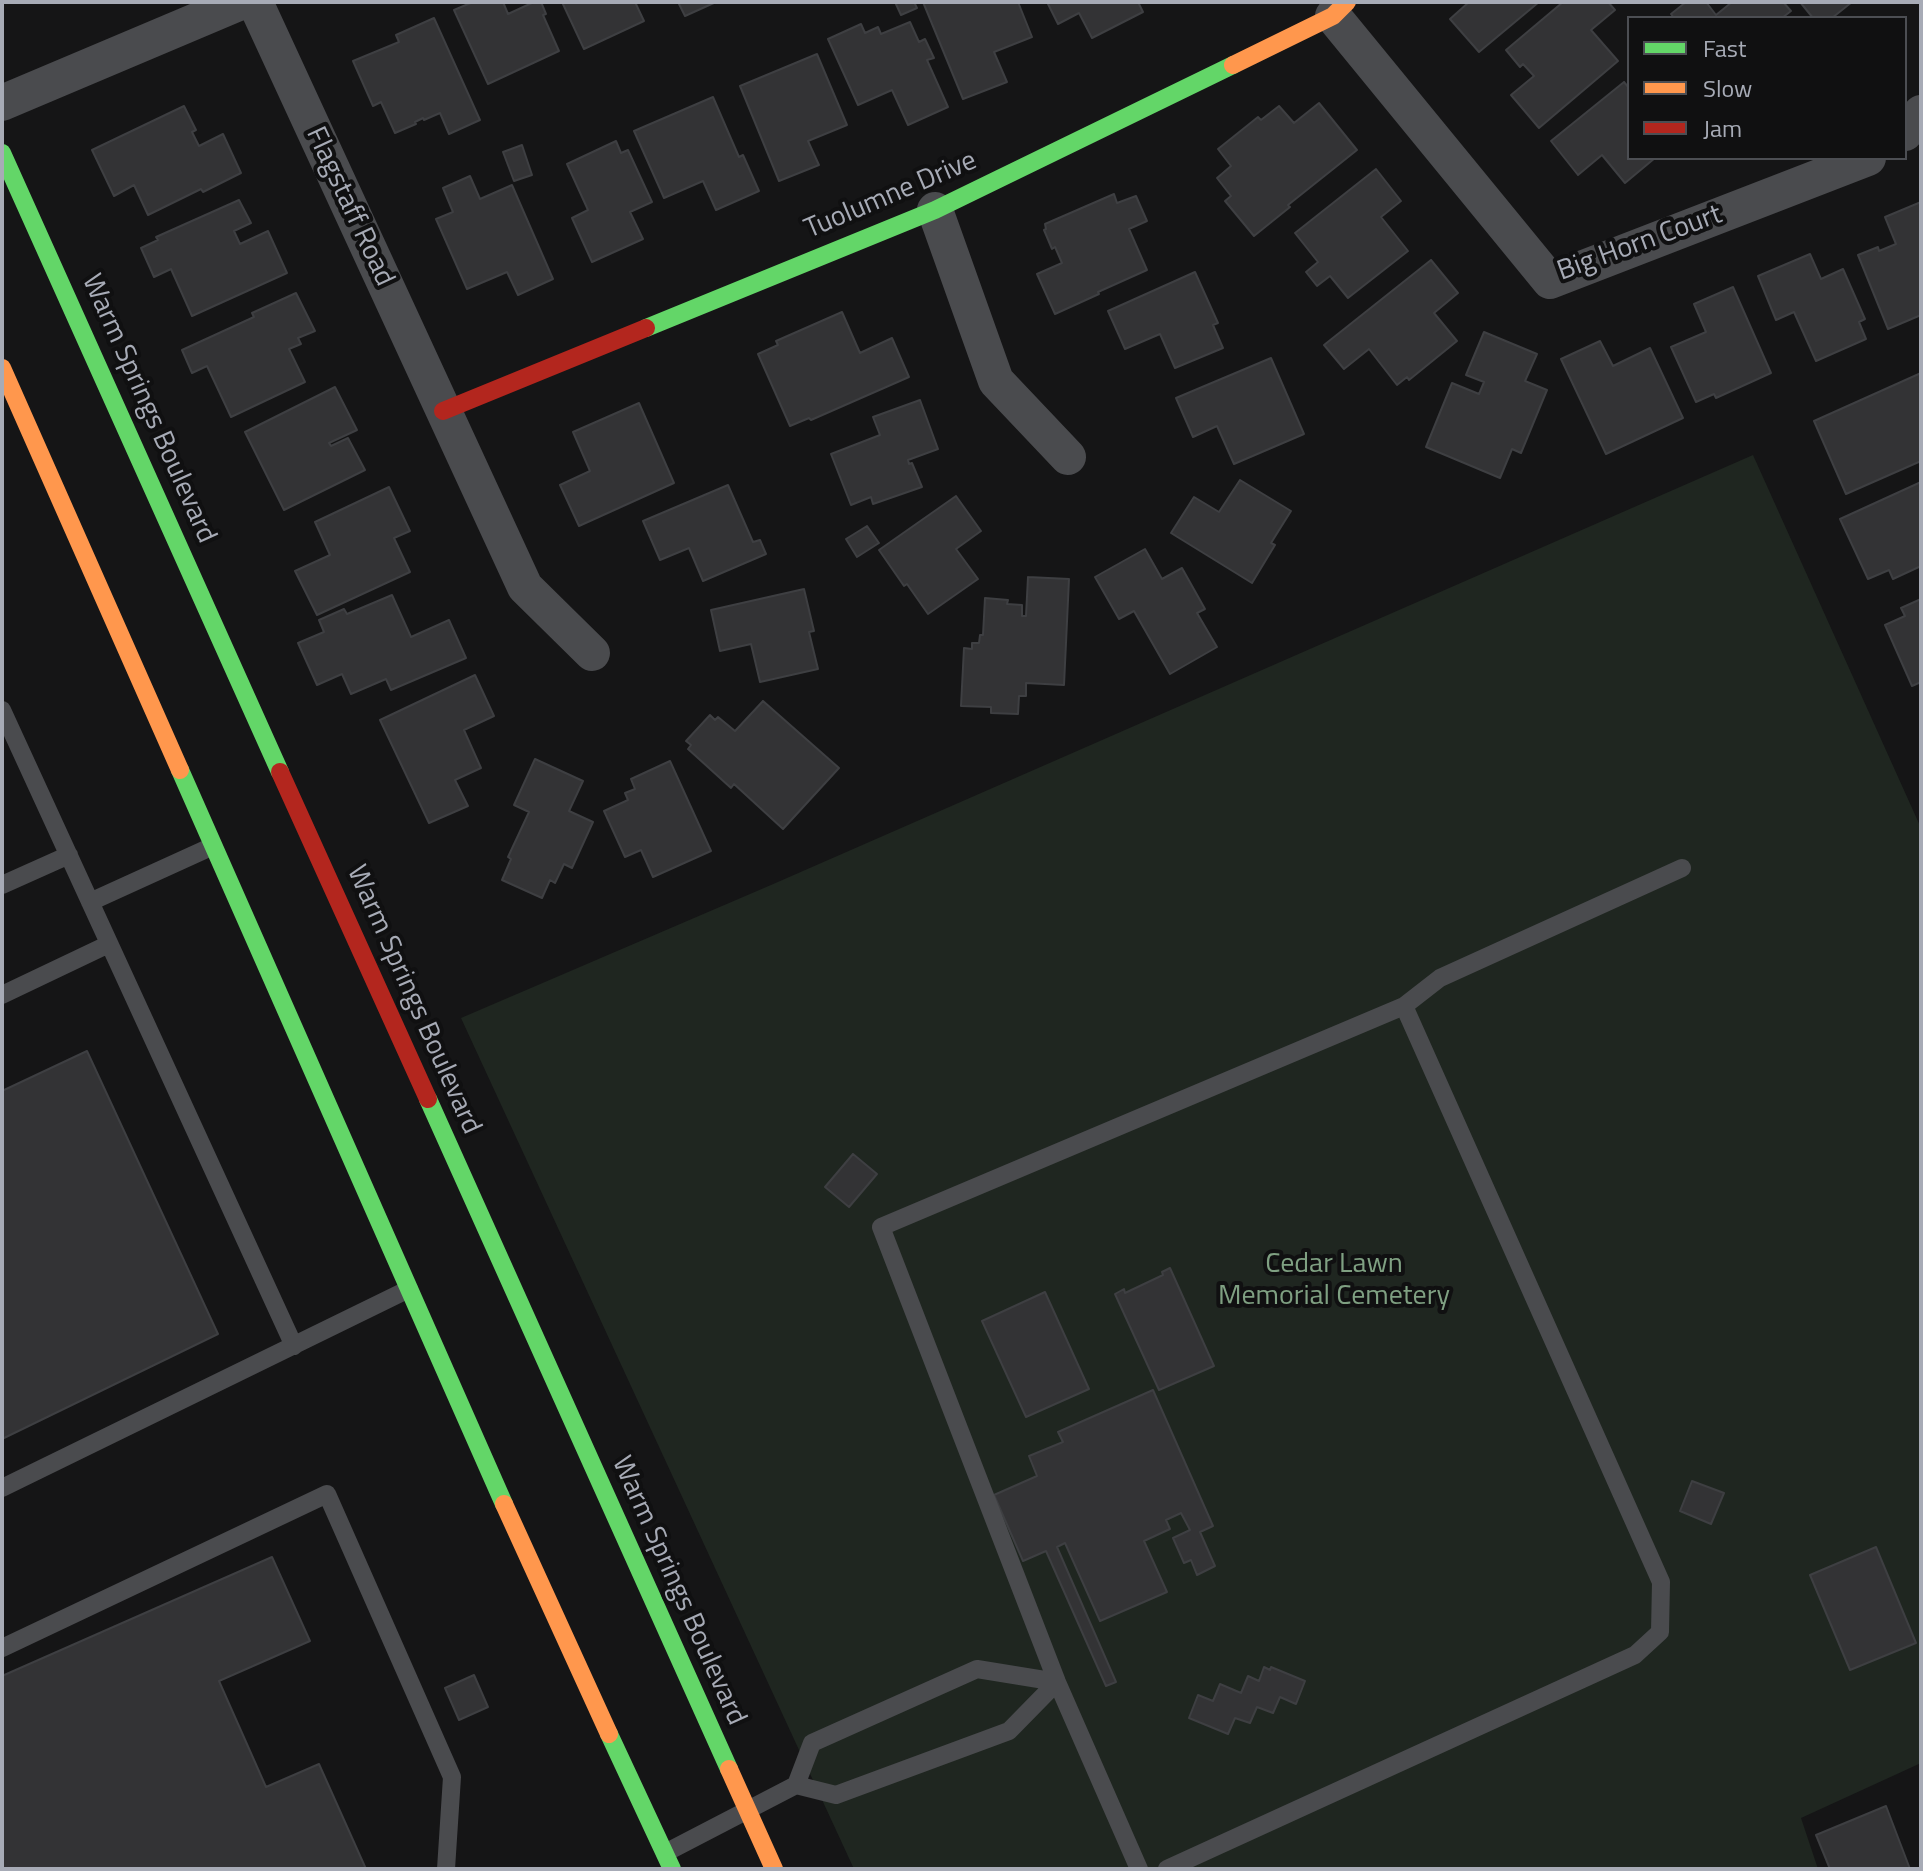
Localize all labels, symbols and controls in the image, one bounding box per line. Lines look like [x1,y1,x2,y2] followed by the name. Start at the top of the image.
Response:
[1627,16,1907,160] legend
[1703,30,1746,66] text: Fast
[1703,70,1752,106] text: Slow
[1703,110,1742,146] text: Jam
[297,122,401,292] street label: Flagstaff Road
[800,145,982,247] street label: Tuolumne Drive
[1553,199,1727,289] street label: Big Horn Court
[74,269,222,549] street label: Warm Springs Boulevard
[339,860,487,1140] street label: Warm Springs Boulevard
[1218,1248,1450,1314] park label: Cedar Lawn Memorial Cemetery
[604,1451,752,1731] street label: Warm Springs Boulevard

